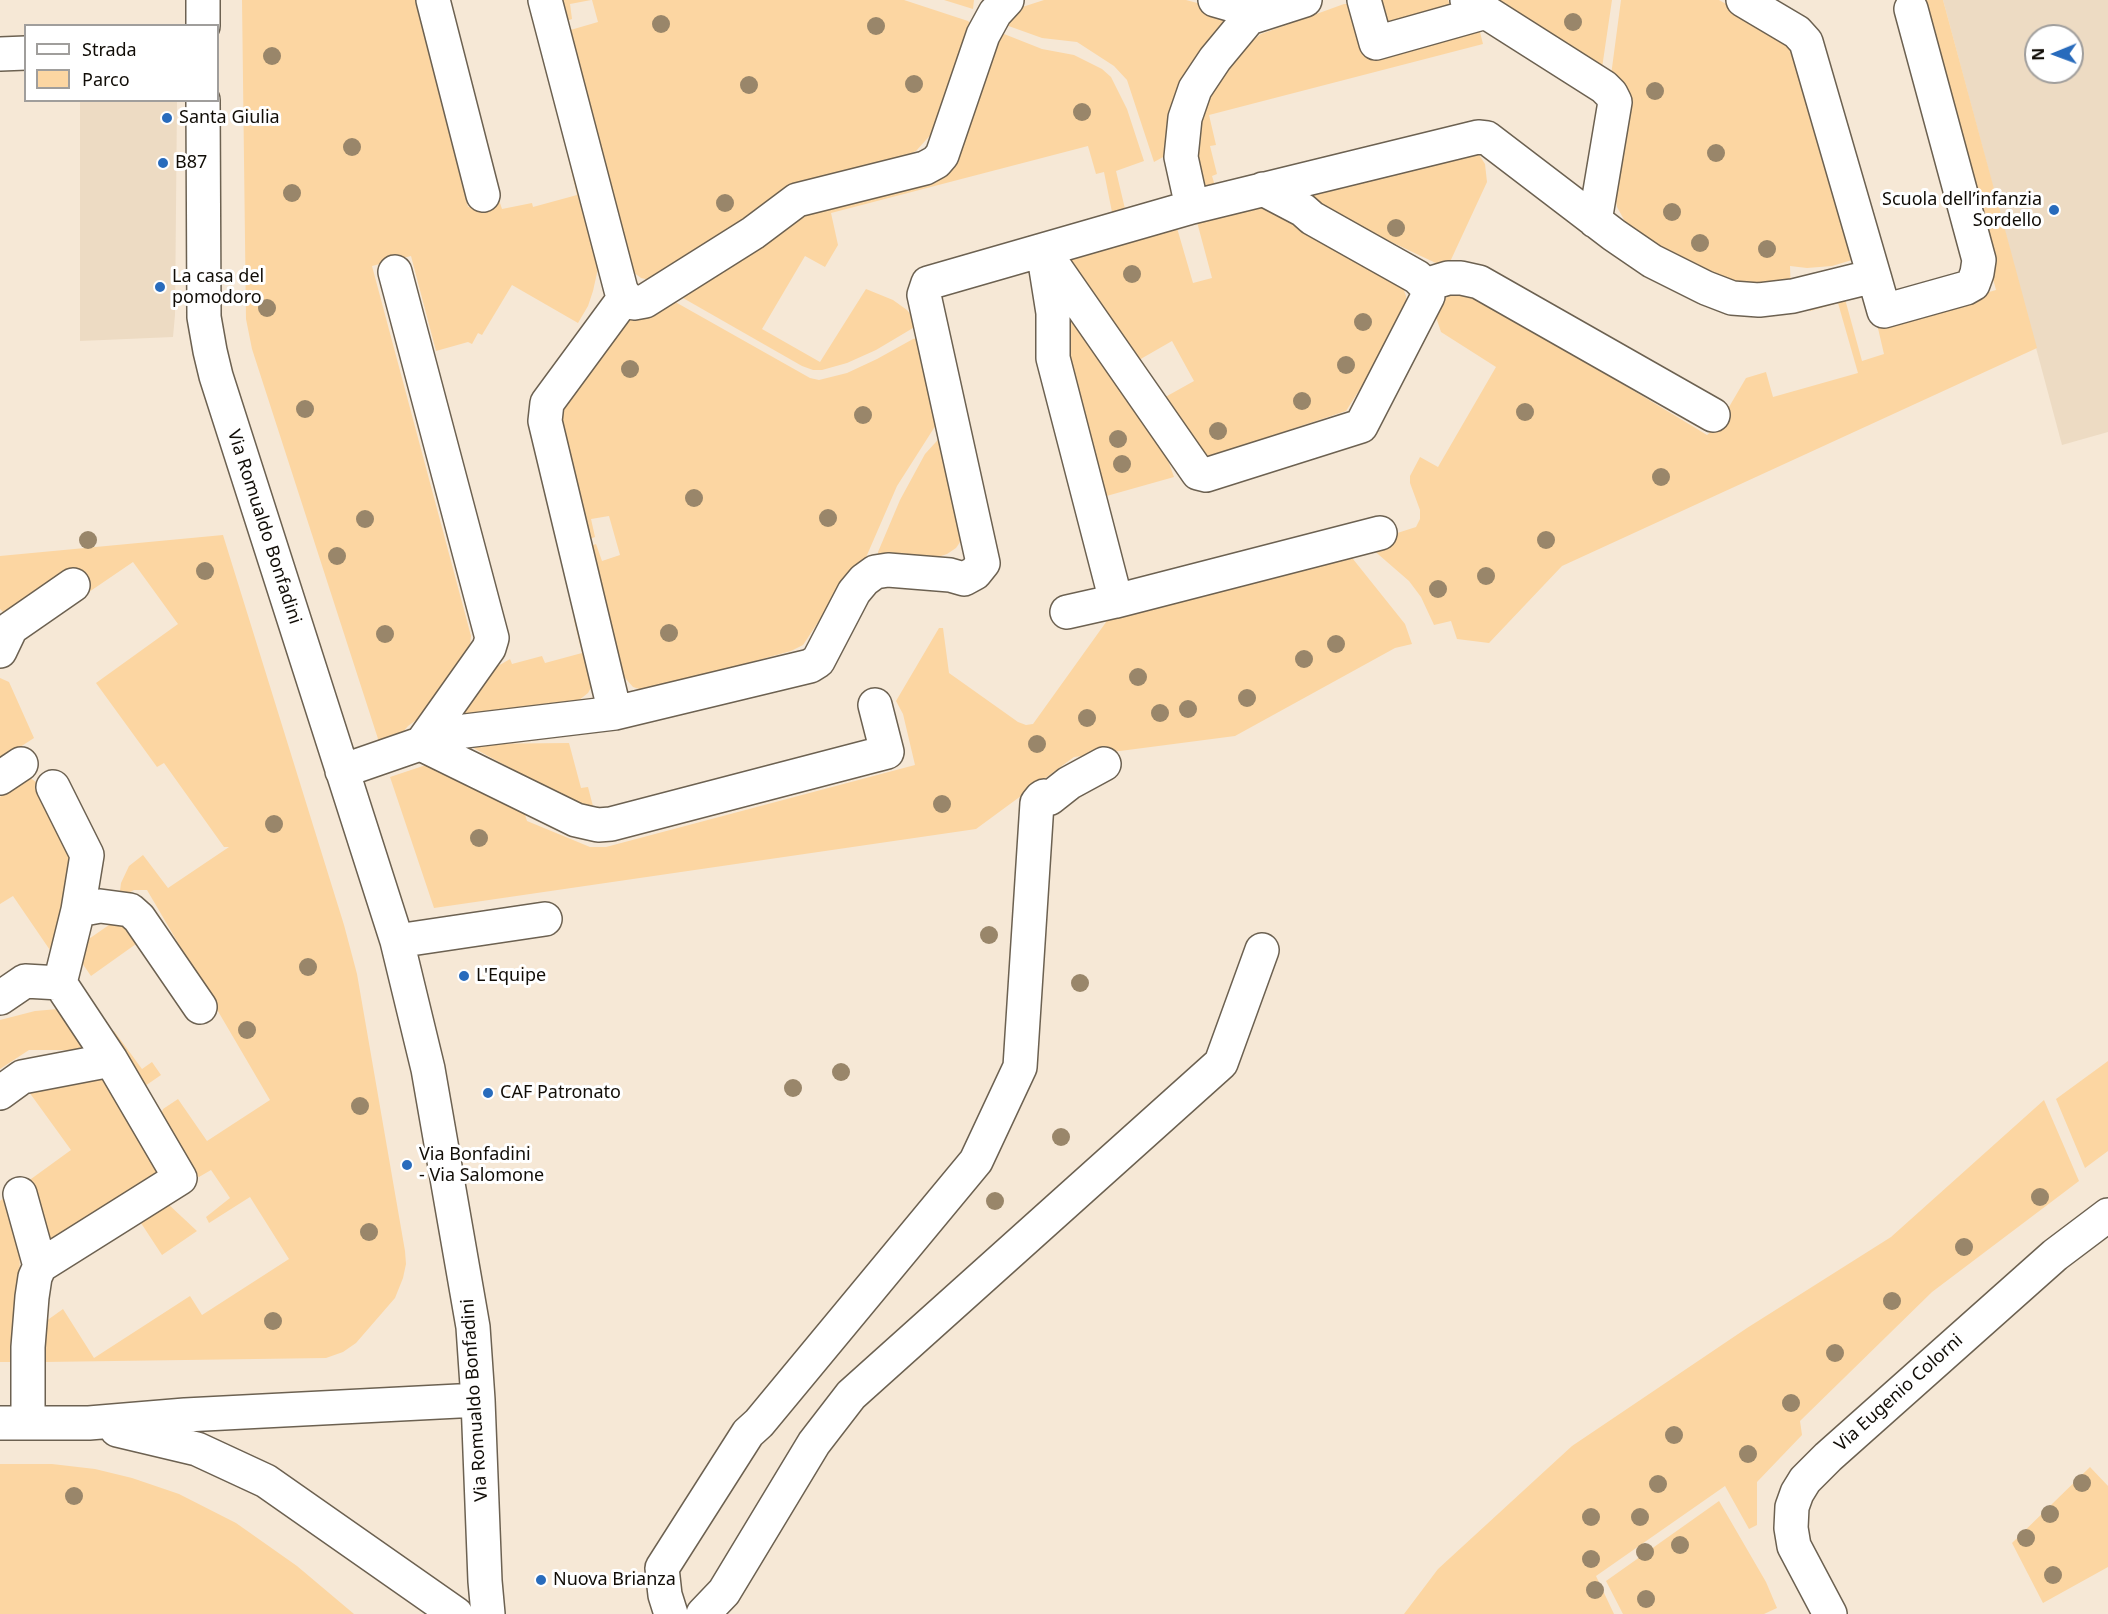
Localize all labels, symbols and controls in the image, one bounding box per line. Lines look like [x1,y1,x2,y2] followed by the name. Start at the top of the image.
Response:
[24,24,219,102] legend
[2024,24,2084,84] north arrow
[82,37,137,61] text: Strada
[2027,48,2049,61] text: N
[82,67,130,91] text: Parco
[179,107,280,129] place label: Santa Giulia
[160,111,174,125] marker: Santa Giulia
[175,152,207,174] place label: B87
[156,156,170,170] marker: B87
[1882,189,2042,232] place label: Scuola dell’infanzia Sordello
[2047,203,2061,217] marker: Scuola dell’infanzia Sordello
[172,266,264,308] place label: La casa del pomodoro
[153,280,167,294] marker: La casa del pomodoro
[222,427,306,627] street label: Via Romualdo Bonfadini
[476,965,546,987] place label: L'Equipe
[457,969,471,983] marker: L'Equipe
[500,1082,621,1104] place label: CAF Patronato
[481,1086,495,1100] marker: CAF Patronato
[419,1144,544,1186] place label: Via Bonfadini - Via Salomone
[400,1158,414,1172] marker: Via Bonfadini - Via Salomone
[457,1298,493,1502] street label: Via Romualdo Bonfadini
[1830,1330,1968,1456] street label: Via Eugenio Colorni
[553,1569,676,1591] place label: Nuova Brianza
[534,1573,548,1587] marker: Nuova Brianza

